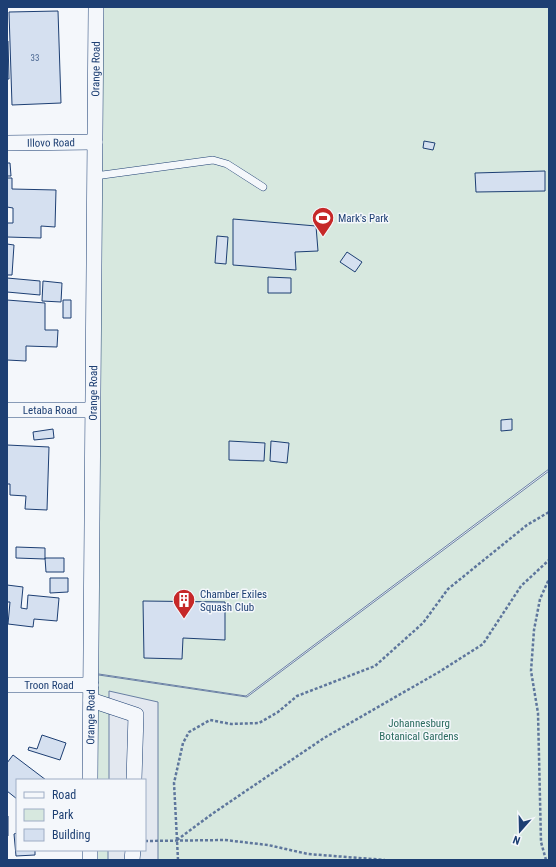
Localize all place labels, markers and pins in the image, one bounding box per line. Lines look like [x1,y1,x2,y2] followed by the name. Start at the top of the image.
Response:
[310,205,336,238] sports icon: Mark's Park
[338,212,389,225] place label: Mark's Park
[171,587,197,620] building icon: Chamber Exiles Squash Club
[200,588,267,614] place label: Chamber Exiles Squash Club

